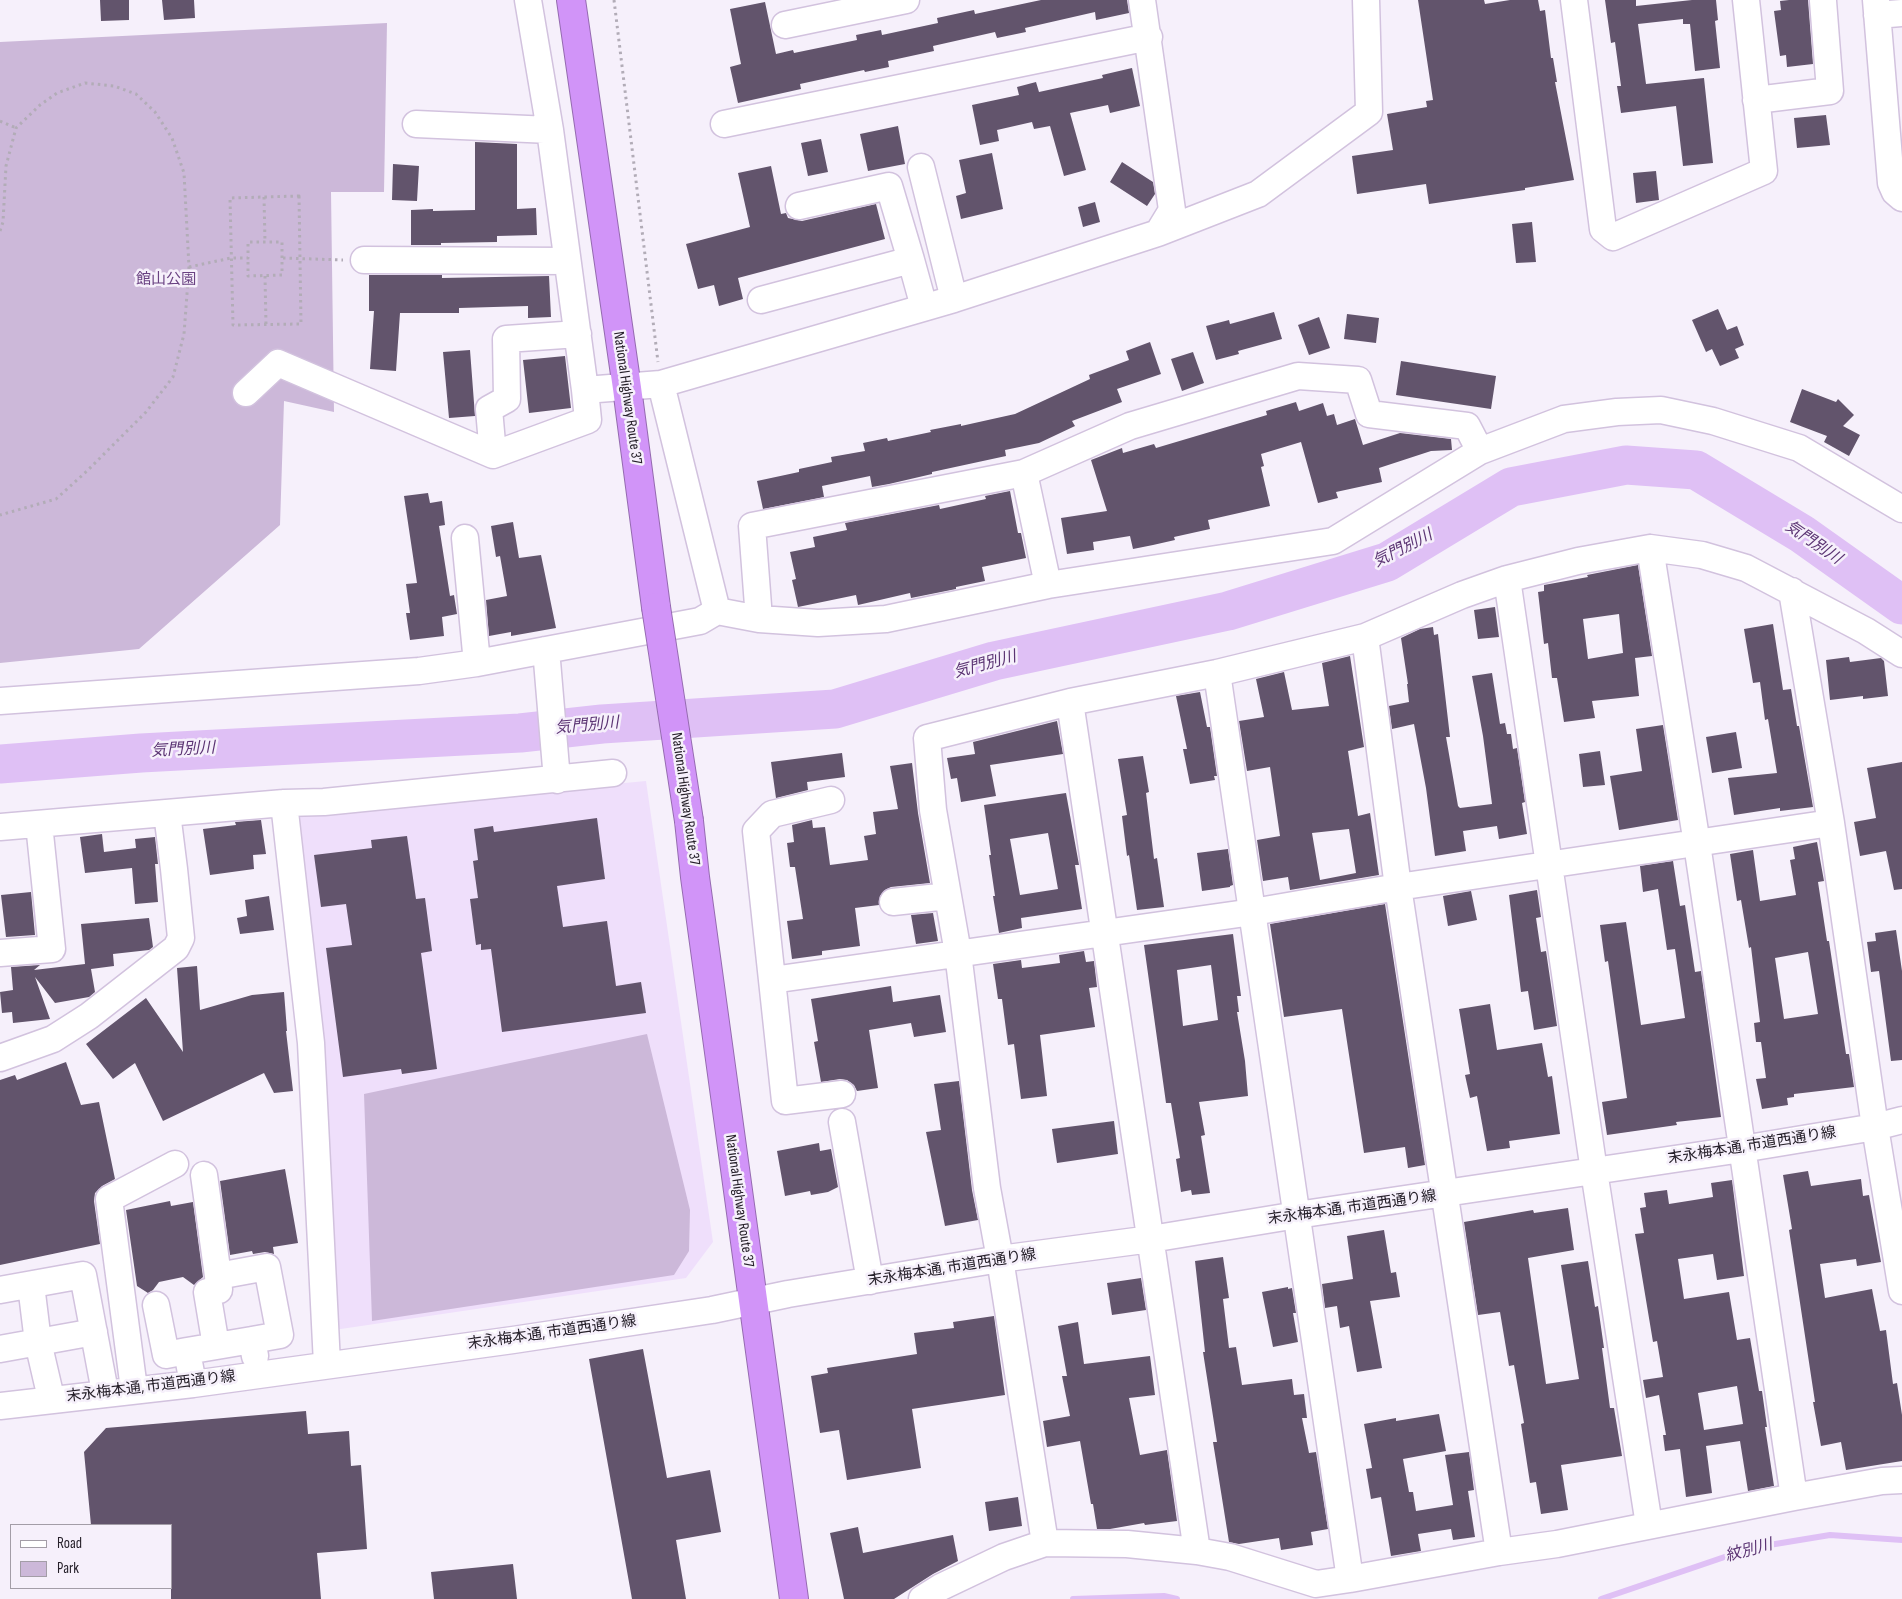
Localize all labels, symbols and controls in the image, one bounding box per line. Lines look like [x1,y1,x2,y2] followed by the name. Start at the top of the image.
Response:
[136,271,196,289] park label: 館山公園
[609,331,645,465] street label: National Highway Route 37
[1781,517,1845,569] water label: 気門別川
[1370,526,1436,572] water label: 気門別川
[952,647,1018,683] water label: 気門別川
[554,714,620,738] water label: 気門別川
[667,732,703,866] street label: National Highway Route 37
[151,739,215,761] water label: 気門別川
[1667,1124,1837,1168] street label: 末永梅本通, 市道西通り線
[721,1134,757,1268] street label: National Highway Route 37
[1266,1187,1438,1229] street label: 末永梅本通, 市道西通り線
[867,1246,1037,1290] street label: 末永梅本通, 市道西通り線
[466,1312,638,1354] street label: 末永梅本通, 市道西通り線
[65,1368,237,1406] street label: 末永梅本通, 市道西通り線
[10,1524,172,1589] legend
[57,1534,82,1553] text: Road
[1723,1536,1775,1566] water label: 紋別川
[57,1559,79,1578] text: Park

